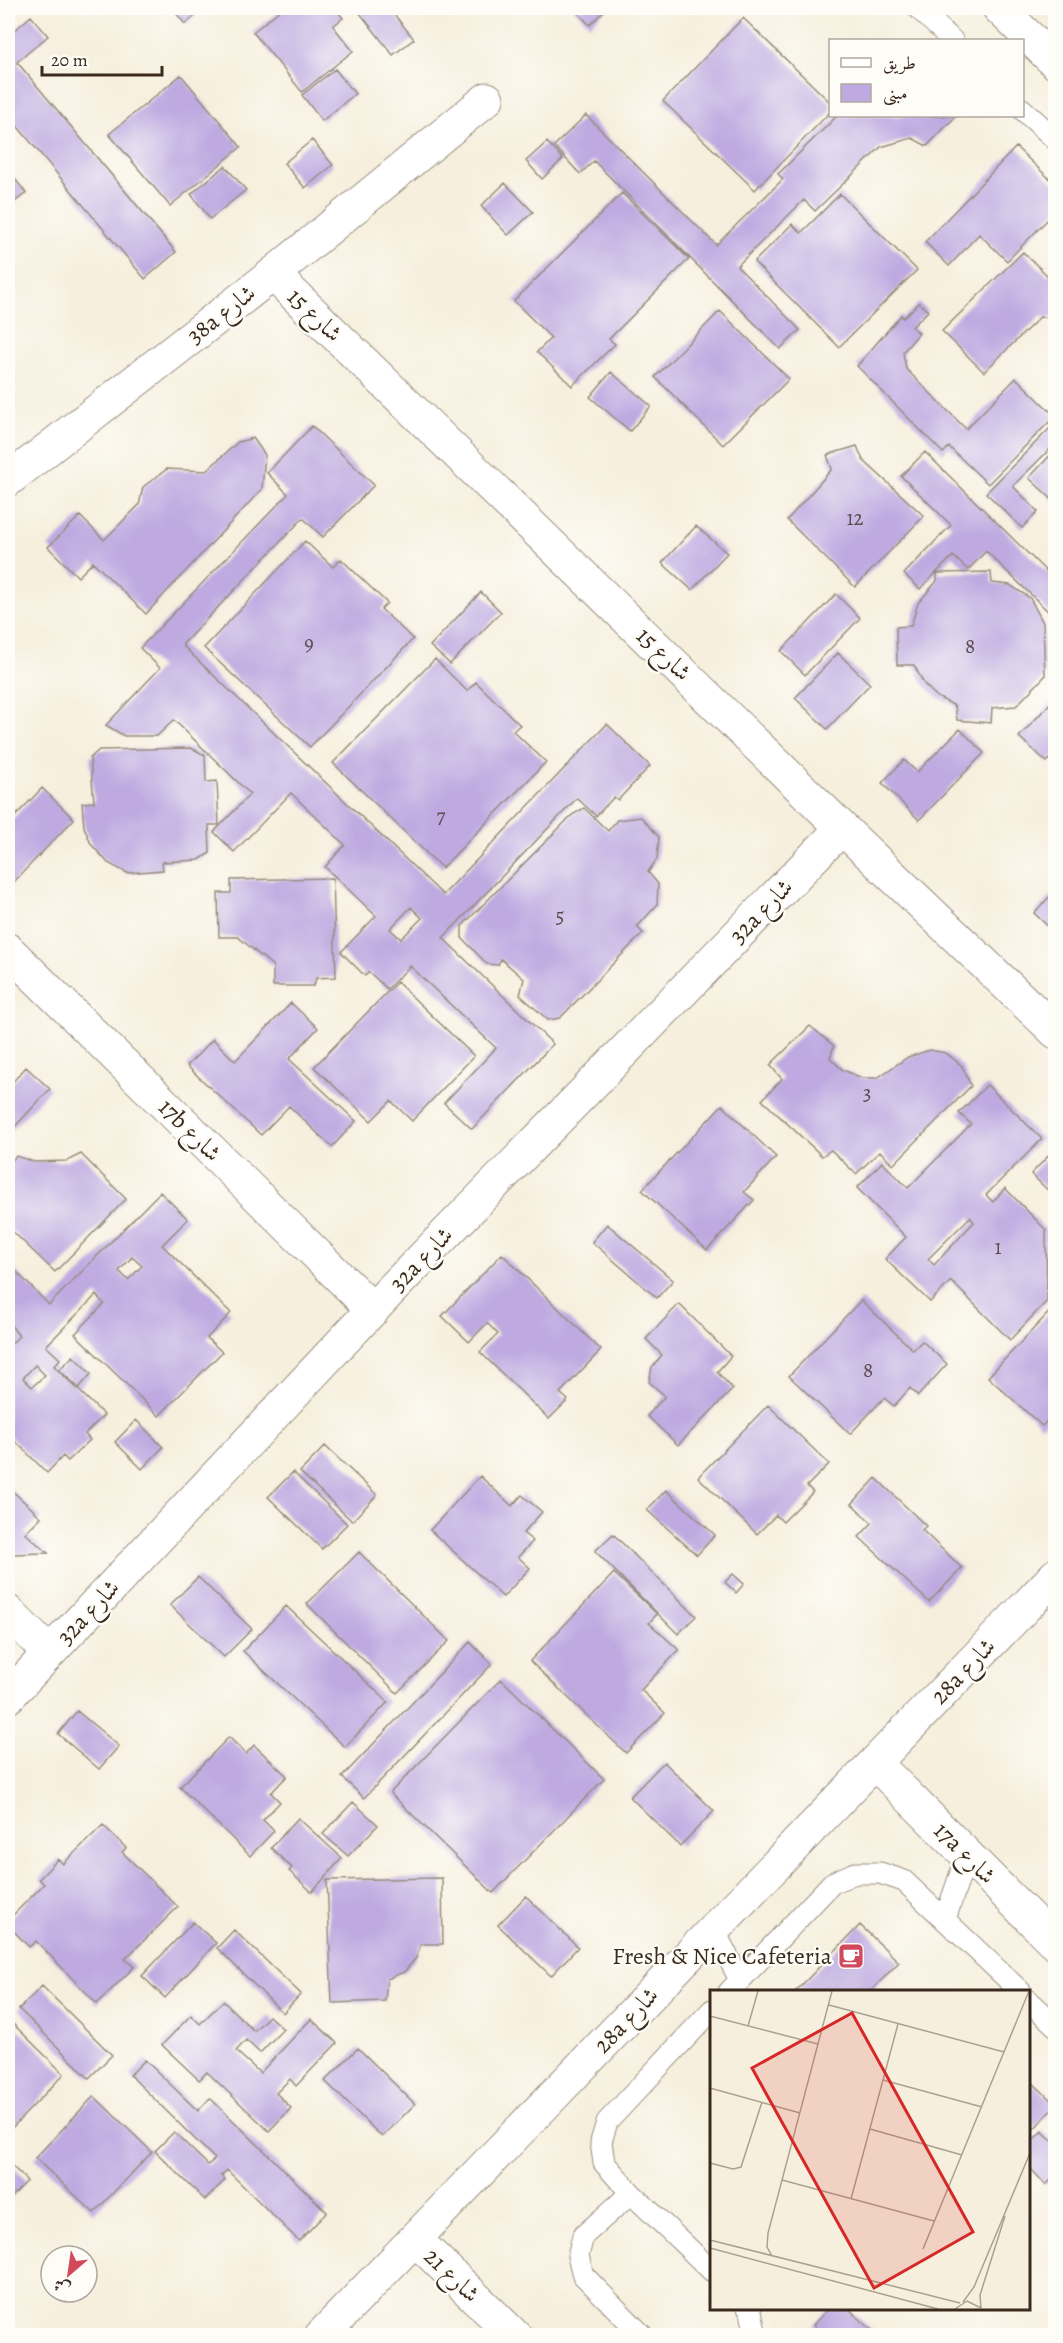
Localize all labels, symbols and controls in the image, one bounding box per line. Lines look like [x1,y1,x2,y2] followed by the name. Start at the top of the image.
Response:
[42,39,162,77] scale bar
[829,39,1024,117] legend
[51,48,88,72] text: 20 m
[883,51,916,75] text: طريق
[883,81,908,106] text: مبنى
[180,277,265,354] street label: 38a شارع
[278,281,349,352] street label: شارع 15
[846,504,864,532] house number: 12
[627,620,698,691] street label: شارع 15
[304,629,314,657] house number: 9
[965,632,975,660] house number: 8
[437,802,446,830] house number: 7
[722,871,803,953] street label: 32a شارع
[555,902,565,930] house number: 5
[863,1079,871,1107] house number: 3
[149,1091,229,1171] street label: 17b شارع
[382,1219,463,1301] street label: 32a شارع
[994,1233,1002,1261] house number: 1
[863,1356,873,1384] house number: 8
[49,1572,130,1655] street label: 32a شارع
[923,1631,1005,1714] street label: 28a شارع
[924,1815,1003,1894] street label: 17a شارع
[612,1940,833,1972] place label: Fresh & Nice Cafeteria
[836,1941,866,1971] cafe icon: Fresh & Nice Cafeteria
[586,1980,668,2063] street label: 28a شارع
[710,1990,1030,2310] inset map
[414,2241,487,2312] street label: شارع 21
[39,2244,99,2304] north arrow
[50,2273,74,2300] text: ش

